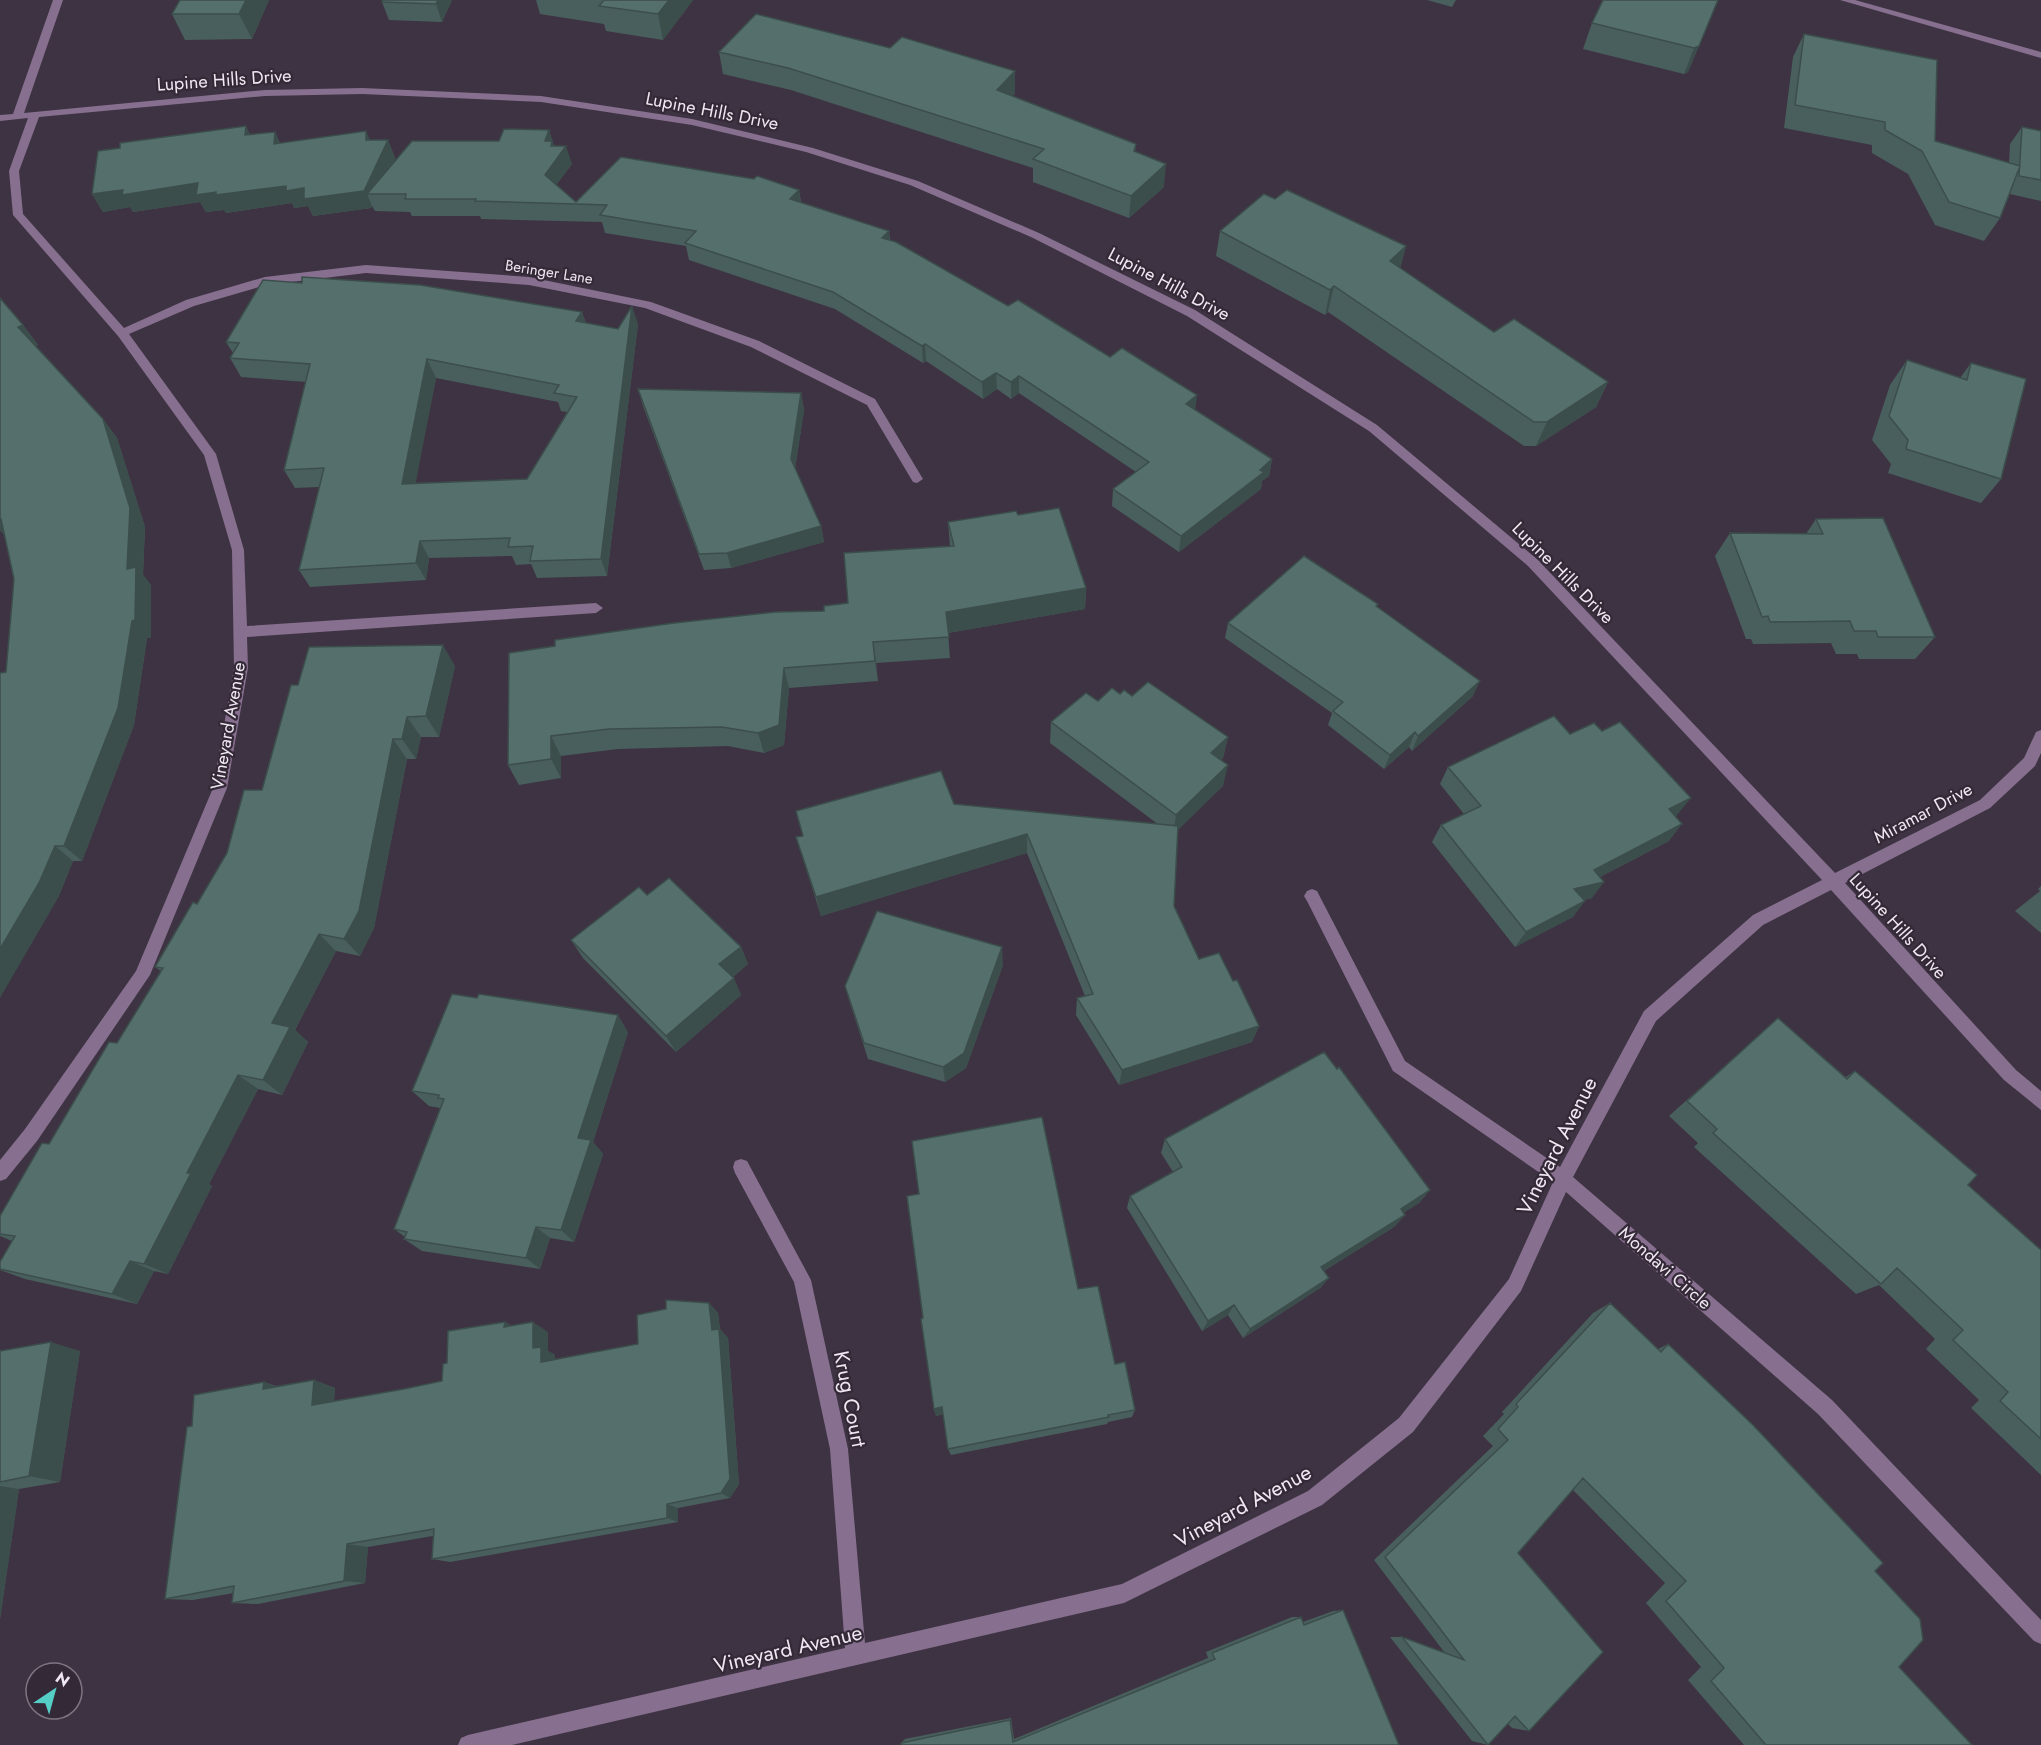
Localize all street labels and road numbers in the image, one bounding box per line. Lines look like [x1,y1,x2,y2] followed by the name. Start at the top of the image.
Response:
[156,62,292,98] street label: Lupine Hills Drive
[643,85,781,137] street label: Lupine Hills Drive
[1103,241,1235,327] street label: Lupine Hills Drive
[504,254,595,290] street label: Beringer Lane
[1506,516,1620,630] street label: Lupine Hills Drive
[204,660,252,792] street label: Vineyard Avenue
[1869,776,1977,850] street label: Miramar Drive
[1843,867,1953,985] street label: Lupine Hills Drive
[1509,1072,1605,1220] street label: Vineyard Avenue
[1613,1220,1717,1316] street label: Mondavi Circle
[826,1348,874,1450] street label: Krug Court
[1169,1457,1317,1555] street label: Vineyard Avenue
[711,1617,865,1681] street label: Vineyard Avenue

